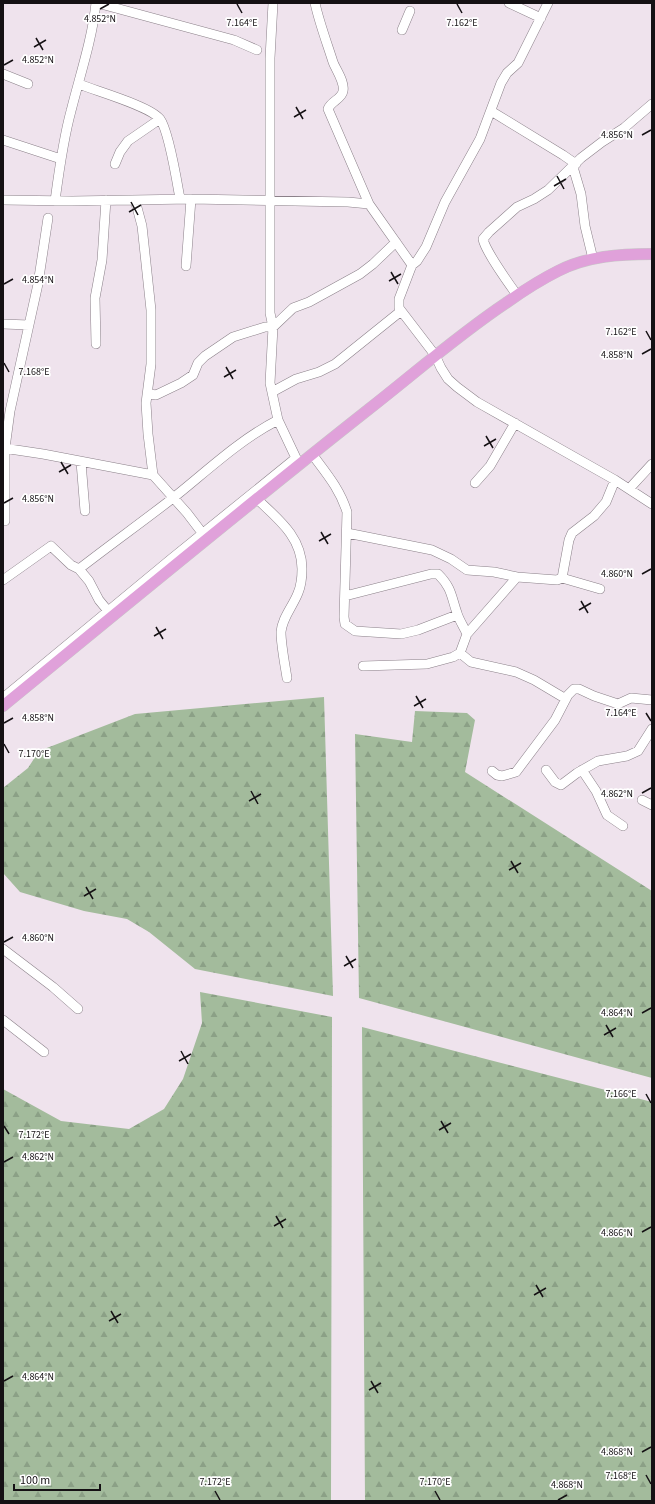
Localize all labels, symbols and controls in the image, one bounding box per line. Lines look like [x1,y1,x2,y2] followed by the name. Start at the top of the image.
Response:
[84,12,116,26] text: 4.852°N
[227,16,257,30] text: 7.164°E
[447,16,477,30] text: 7.162°E
[22,53,54,67] text: 4.852°N
[601,128,633,142] text: 4.856°N
[22,273,54,287] text: 4.854°N
[606,325,636,339] text: 7.162°E
[601,348,633,362] text: 4.858°N
[19,365,49,379] text: 7.168°E
[22,492,54,506] text: 4.856°N
[601,567,633,581] text: 4.860°N
[606,706,636,720] text: 7.164°E
[22,711,54,725] text: 4.858°N
[19,747,49,761] text: 7.170°E
[601,787,633,801] text: 4.862°N
[22,931,54,945] text: 4.860°N
[601,1006,633,1020] text: 4.864°N
[606,1087,636,1101] text: 7.166°E
[19,1128,49,1142] text: 7.172°E
[22,1150,54,1164] text: 4.862°N
[601,1226,633,1240] text: 4.866°N
[22,1370,54,1384] text: 4.864°N
[601,1445,633,1459] text: 4.868°N
[14,1466,100,1492] scale bar
[606,1469,636,1483] text: 7.168°E
[20,1472,50,1489] text: 100 m
[200,1475,230,1489] text: 7.172°E
[420,1475,450,1489] text: 7.170°E
[551,1478,583,1492] text: 4.868°N

